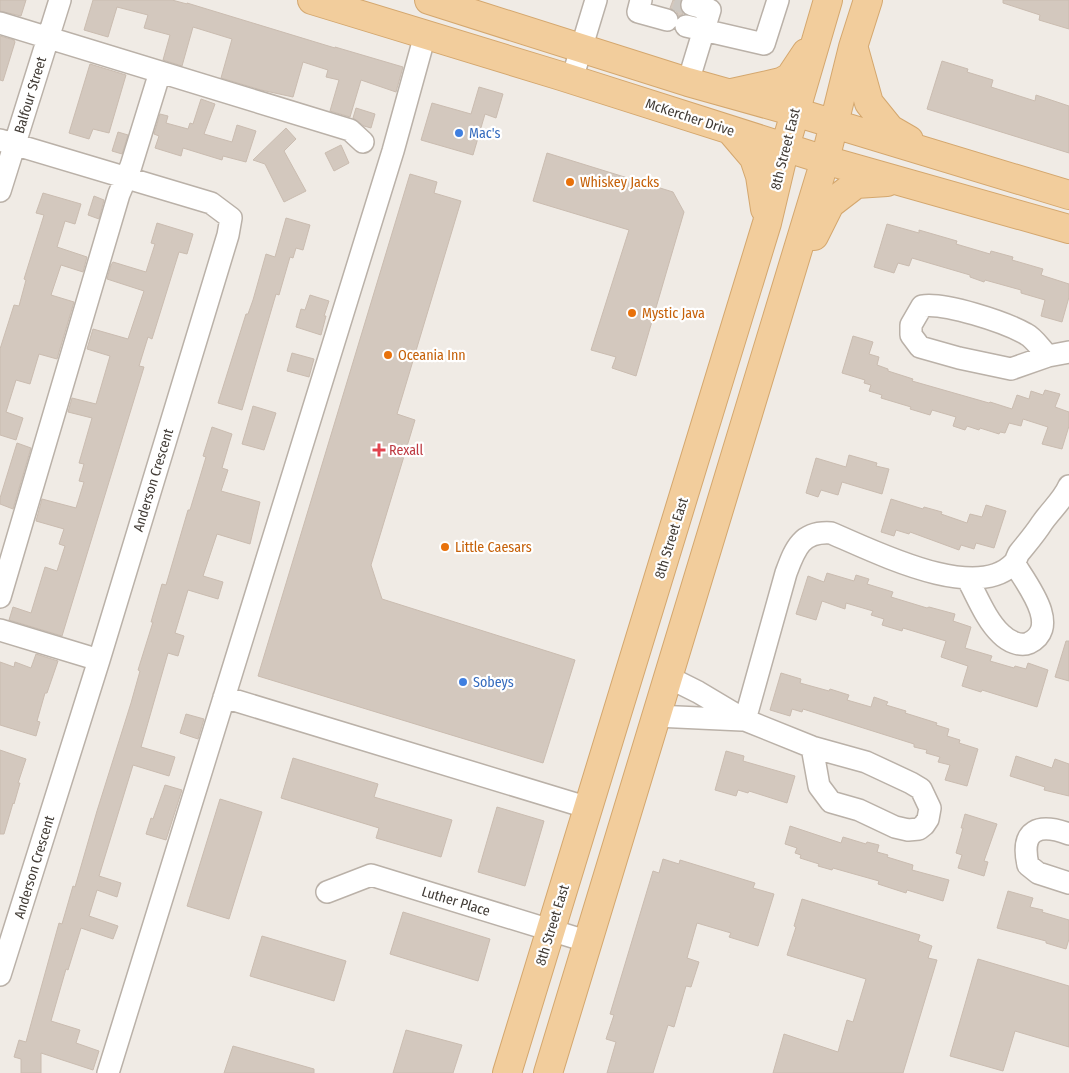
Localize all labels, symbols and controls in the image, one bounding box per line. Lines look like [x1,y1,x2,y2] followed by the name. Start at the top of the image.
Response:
[11,54,50,136] street label: Balfour Street
[643,95,737,140] street label: McKercher Drive
[767,106,804,192] street label: 8th Street East
[469,125,500,142] place label: Mac's
[453,127,465,139] marker: Mac's
[580,174,659,191] place label: Whiskey Jacks
[564,176,576,188] marker: Whiskey Jacks
[642,305,705,322] place label: Mystic Java
[626,307,638,319] marker: Mystic Java
[398,347,466,364] place label: Oceania Inn
[382,349,394,361] marker: Oceania Inn
[130,426,177,534] street label: Anderson Crescent
[389,442,424,459] place label: Rexall
[373,444,385,456] marker: Rexall
[651,495,692,581] street label: 8th Street East
[455,539,532,556] place label: Little Caesars
[439,541,451,553] marker: Little Caesars
[473,674,514,691] place label: Sobeys
[457,676,469,688] marker: Sobeys
[11,813,58,921] street label: Anderson Crescent
[532,882,573,968] street label: 8th Street East
[420,883,492,920] street label: Luther Place

